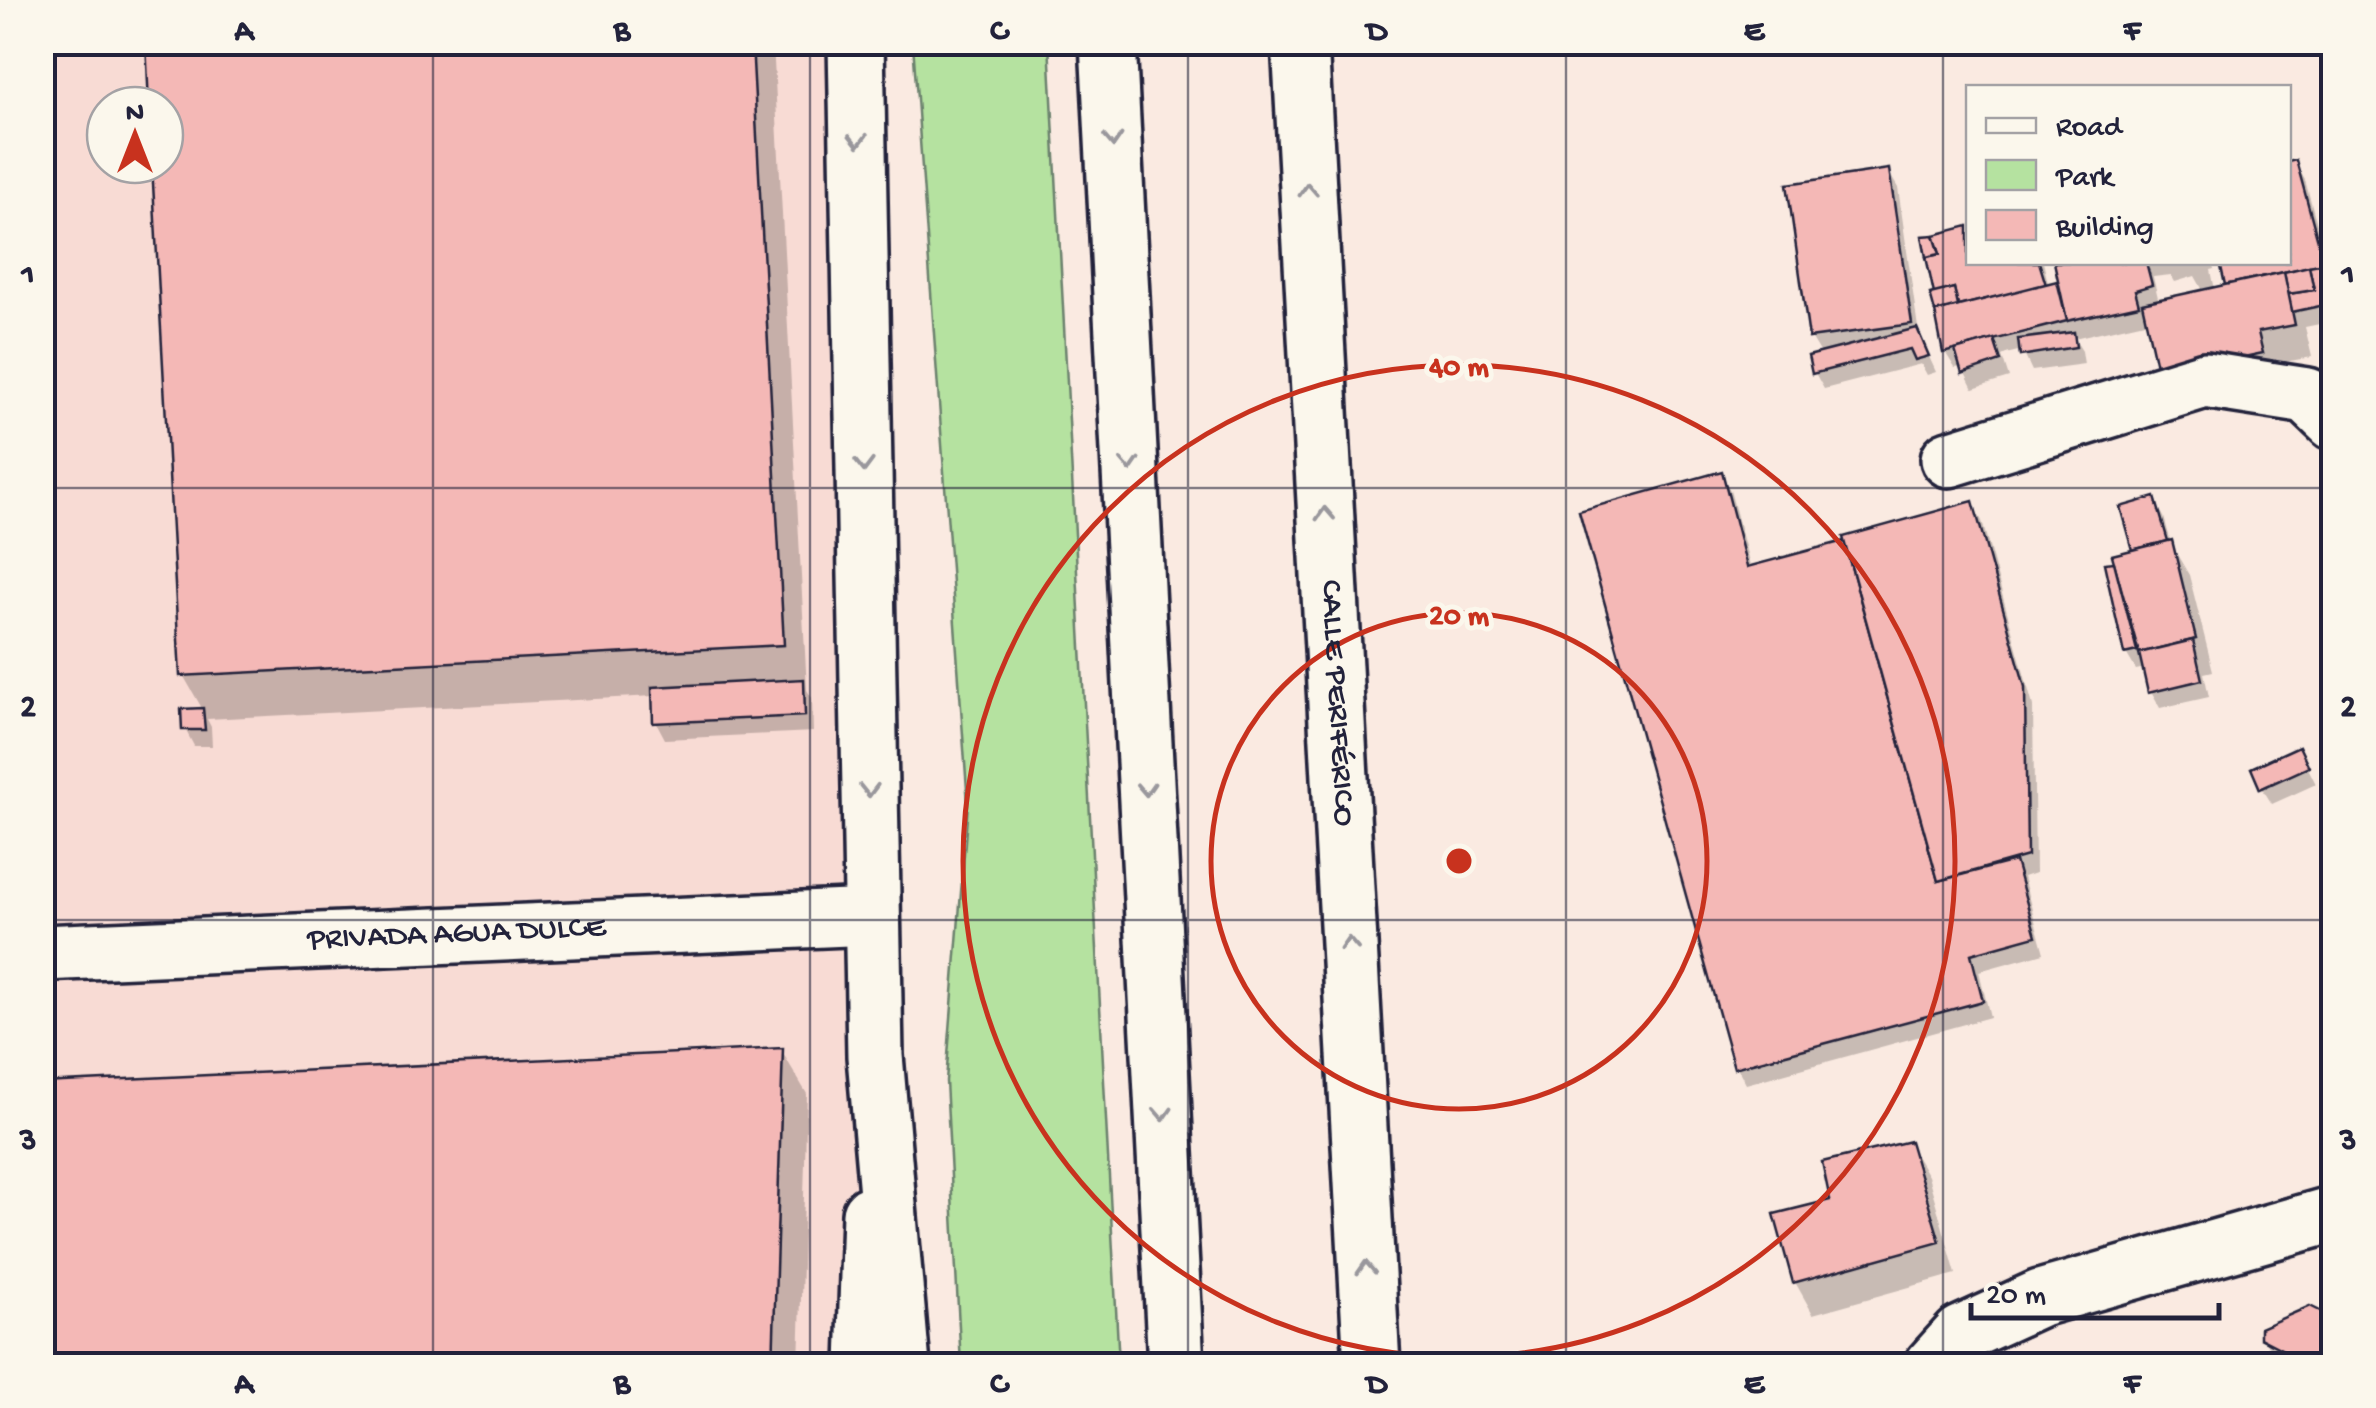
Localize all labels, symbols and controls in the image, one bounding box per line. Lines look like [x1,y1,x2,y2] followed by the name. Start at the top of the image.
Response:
[234,14,256,52] text: A
[613,14,632,52] text: B
[990,14,1010,52] text: C
[1364,14,1389,52] text: D
[1744,14,1766,52] text: E
[2123,14,2143,52] text: F
[85,85,185,185] north arrow
[1966,85,2291,265] legend
[126,98,144,131] text: N
[2056,112,2124,147] text: Road
[847,132,869,148] one-way arrow
[1102,132,1123,148] one-way arrow
[2055,162,2116,197] text: Park
[1298,181,1319,197] one-way arrow
[2055,212,2154,247] text: Building
[21,258,34,296] text: 1
[2341,258,2354,296] text: 1
[1428,352,1490,387] text: 40 m
[853,457,874,473] one-way arrow
[1119,457,1140,473] one-way arrow
[1315,506,1336,522] one-way arrow
[1310,579,1362,827] street label: CALLE PERIFÉRICO
[1429,601,1490,636] text: 20 m
[20,690,36,728] text: 2
[2340,690,2356,728] text: 2
[1135,781,1156,797] one-way arrow
[859,782,880,798] one-way arrow
[1441,843,1477,879] centre of rings
[306,909,608,960] street label: PRIVADA AGUA DULCE
[1339,935,1360,951] one-way arrow
[1152,1106,1173,1122] one-way arrow
[19,1123,36,1161] text: 3
[2339,1123,2356,1161] text: 3
[1971,1258,2218,1320] scale bar
[1356,1260,1377,1276] one-way arrow
[1986,1280,2046,1315] text: 20 m
[234,1367,256,1405] text: A
[613,1367,632,1405] text: B
[990,1367,1010,1405] text: C
[1364,1367,1389,1405] text: D
[1744,1367,1766,1405] text: E
[2123,1367,2143,1405] text: F

